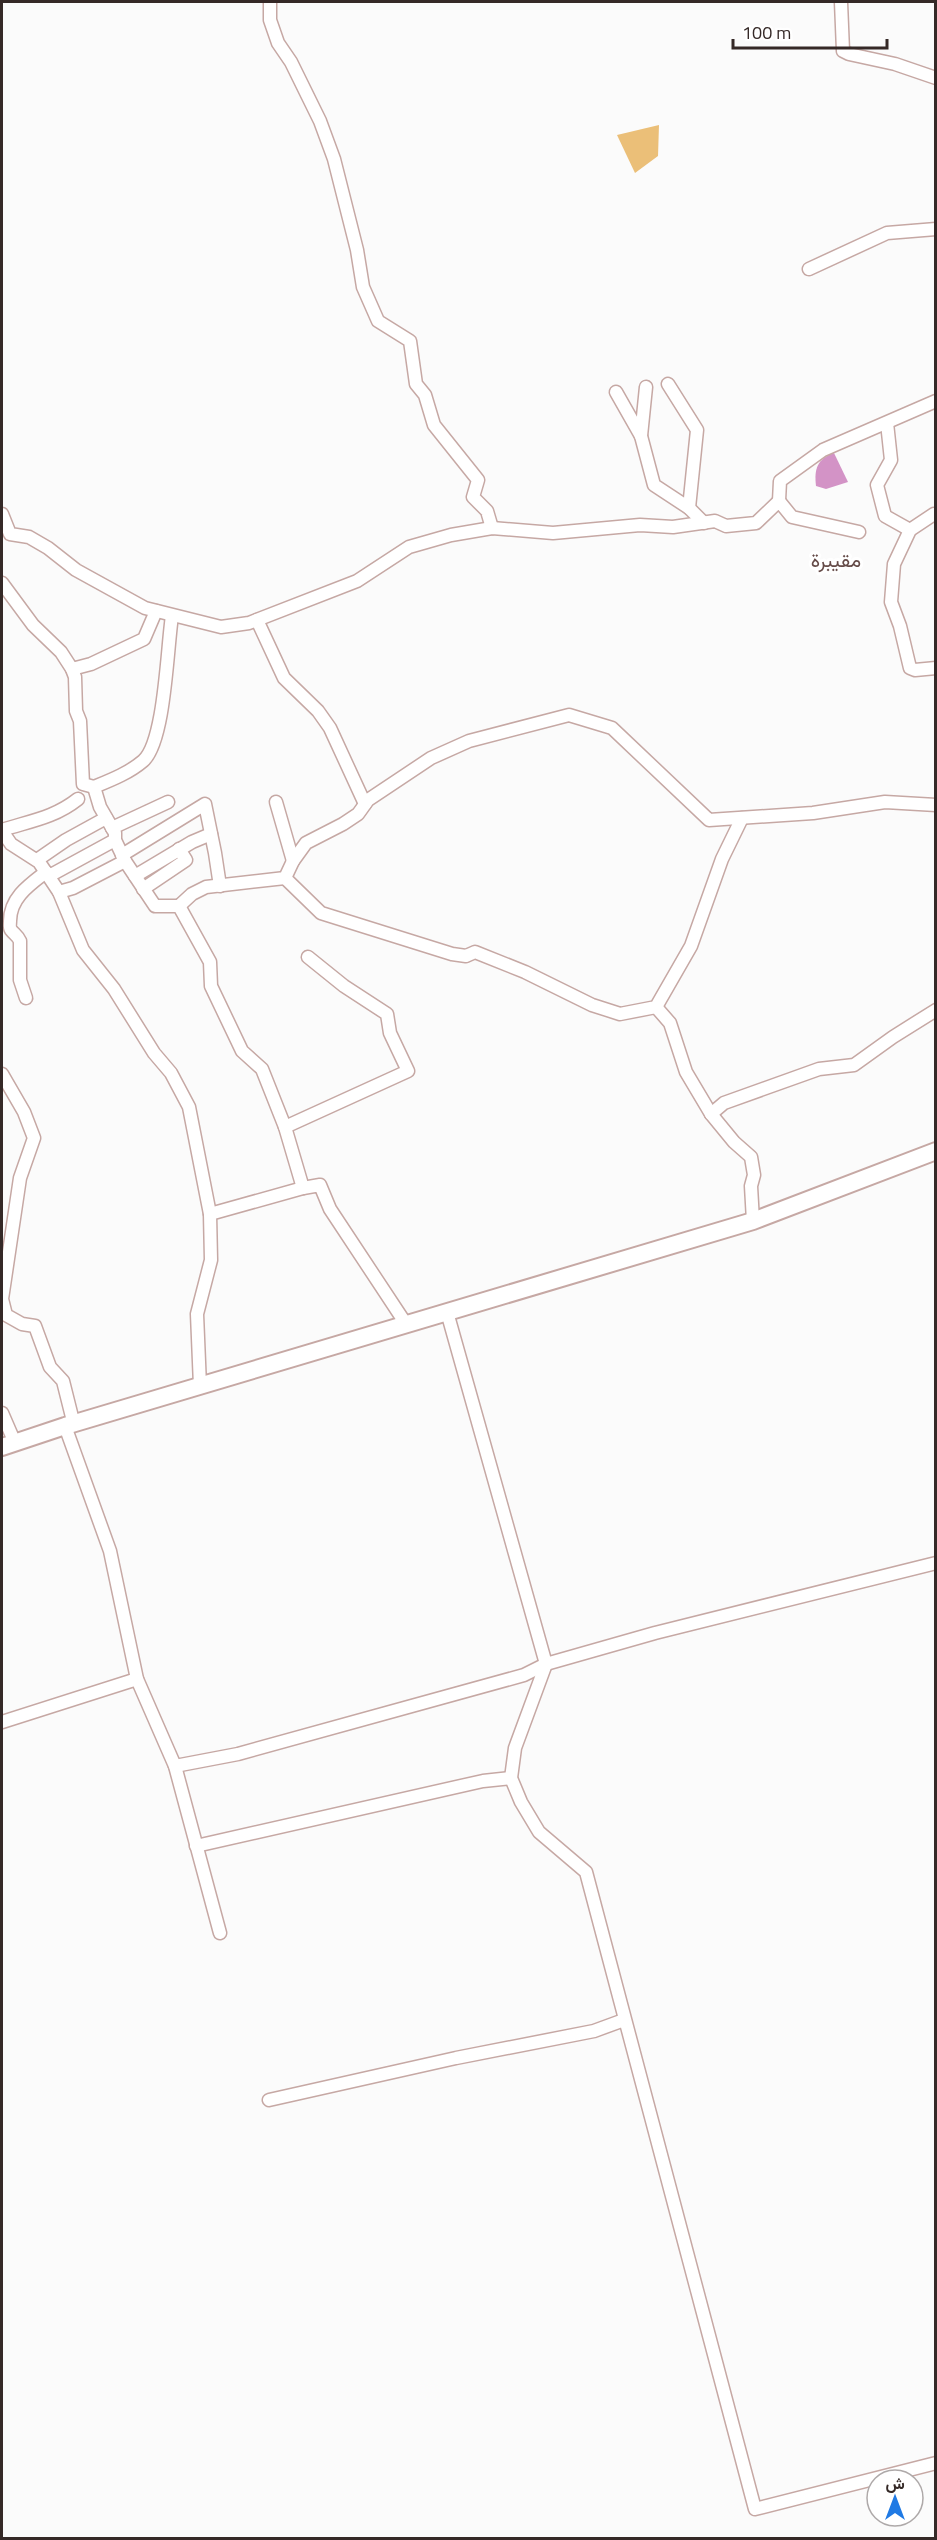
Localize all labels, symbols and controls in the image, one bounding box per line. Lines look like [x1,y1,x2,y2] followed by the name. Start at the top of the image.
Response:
[733,12,888,50] scale bar
[742,19,791,46] text: 100 m
[811,544,861,575] district label: مقيبرة
[865,2468,925,2528] north arrow
[885,2471,905,2495] text: ش

